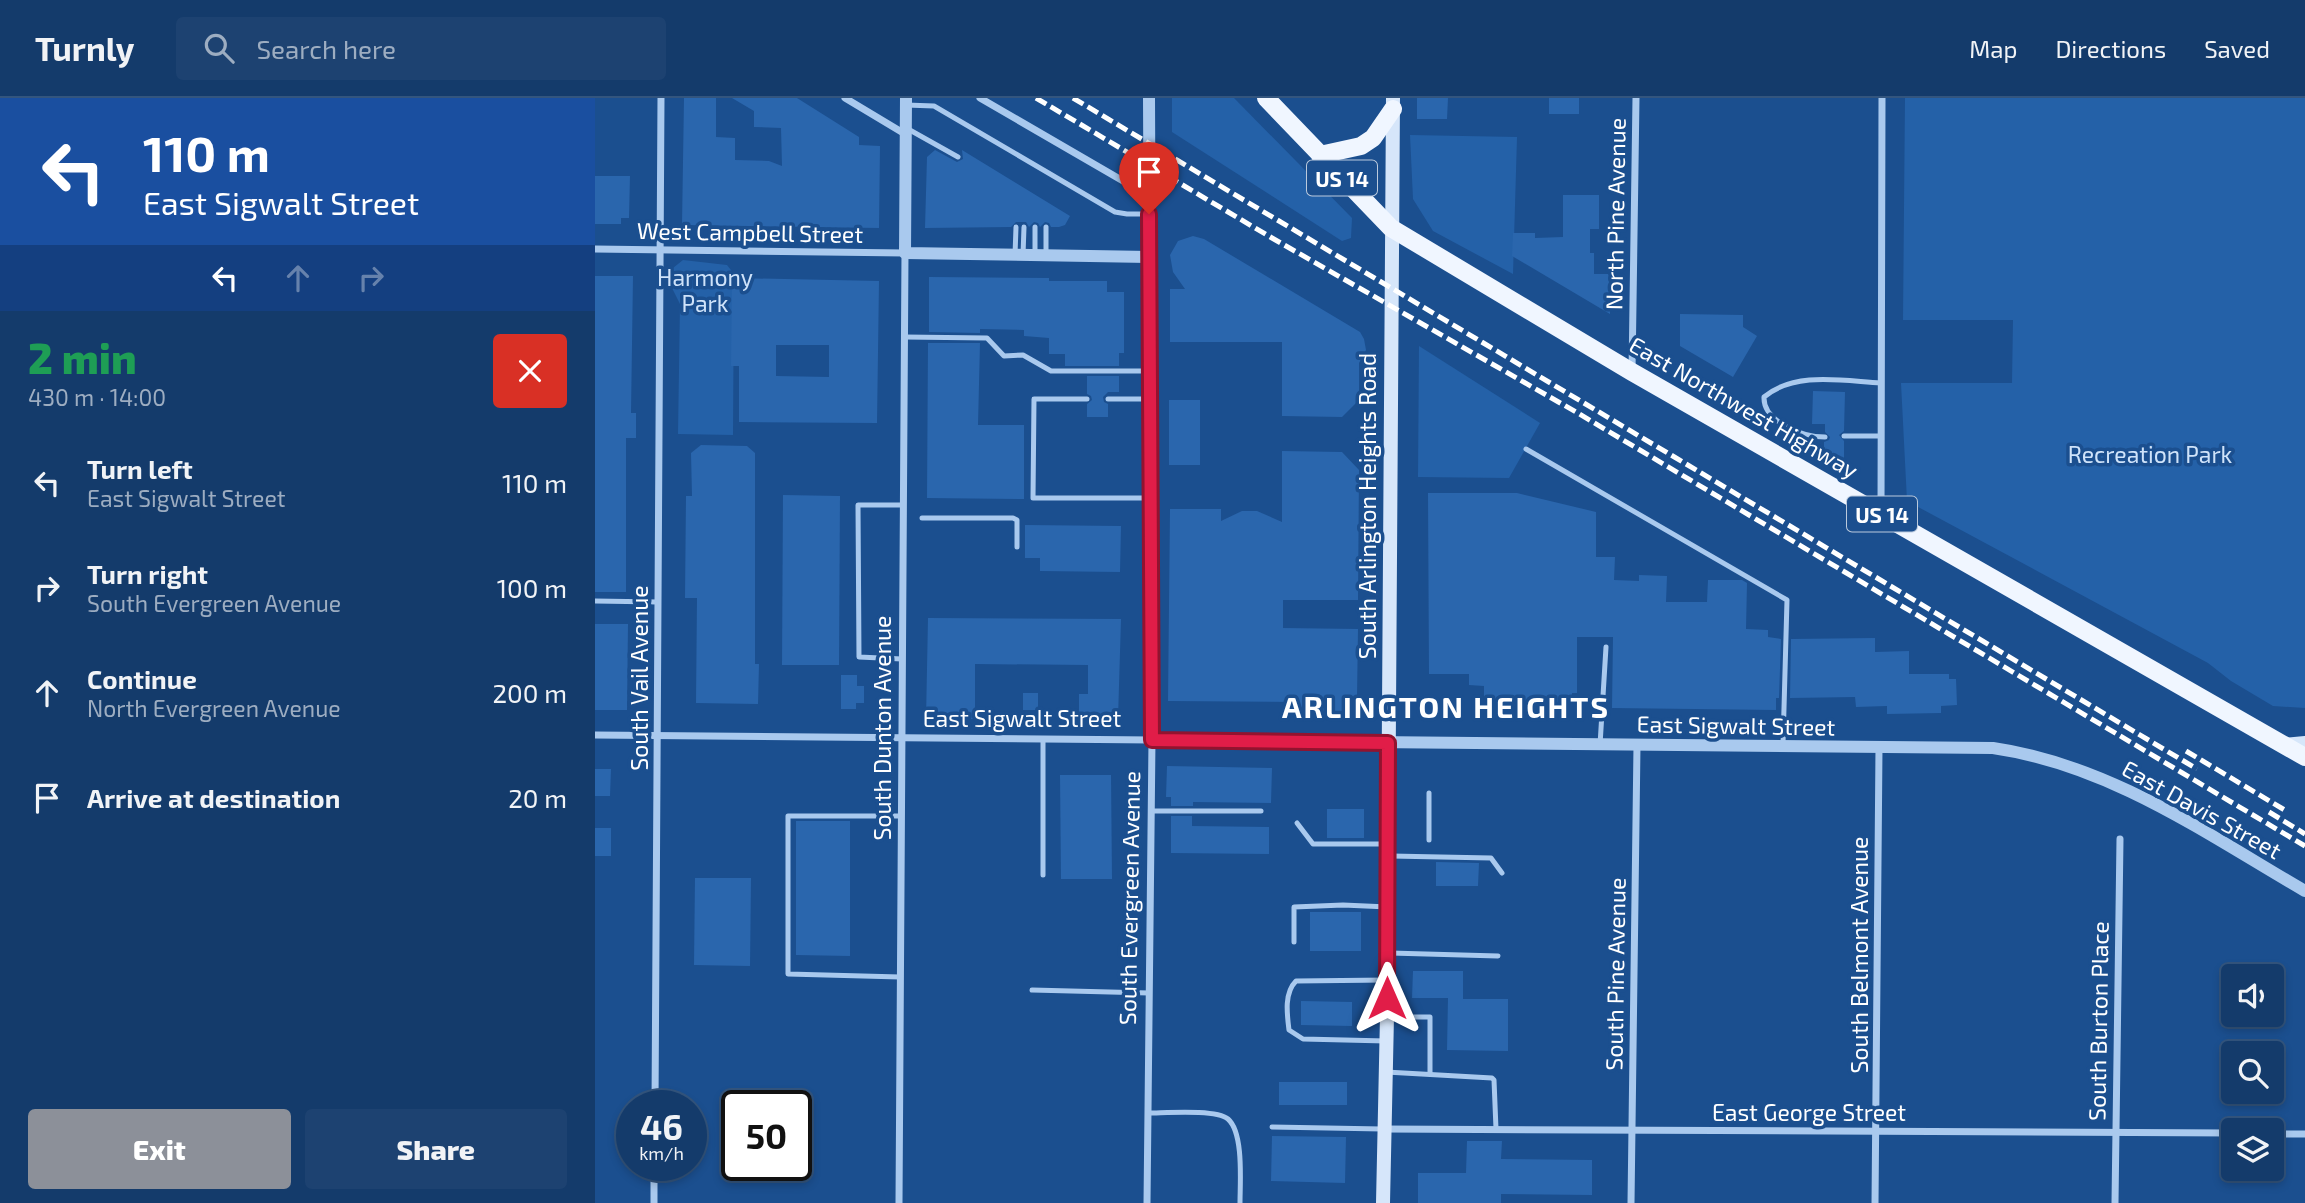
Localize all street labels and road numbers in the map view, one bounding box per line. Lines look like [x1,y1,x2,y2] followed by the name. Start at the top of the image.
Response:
[1599,118,1631,310] street label: North Pine Avenue
[1307,160,1377,196] road number: US 14
[637,216,864,248] street label: West Campbell Street
[1625,330,1863,484] street label: East Northwest Highway
[1353,353,1381,659] street label: South Arlington Heights Road
[1847,496,1917,532] road number: US 14
[625,585,653,771] street label: South Vail Avenue
[868,616,896,840] street label: South Dunton Avenue
[923,704,1121,732] street label: East Sigwalt Street
[1637,709,1836,741] street label: East Sigwalt Street
[2118,754,2287,864] street label: East Davis Street
[1113,771,1145,1025] street label: South Evergreen Avenue
[1845,837,1873,1073] street label: South Belmont Avenue
[1599,877,1631,1071] street label: South Pine Avenue
[2082,921,2114,1121] street label: South Burton Place
[1712,1098,1906,1126] street label: East George Street

